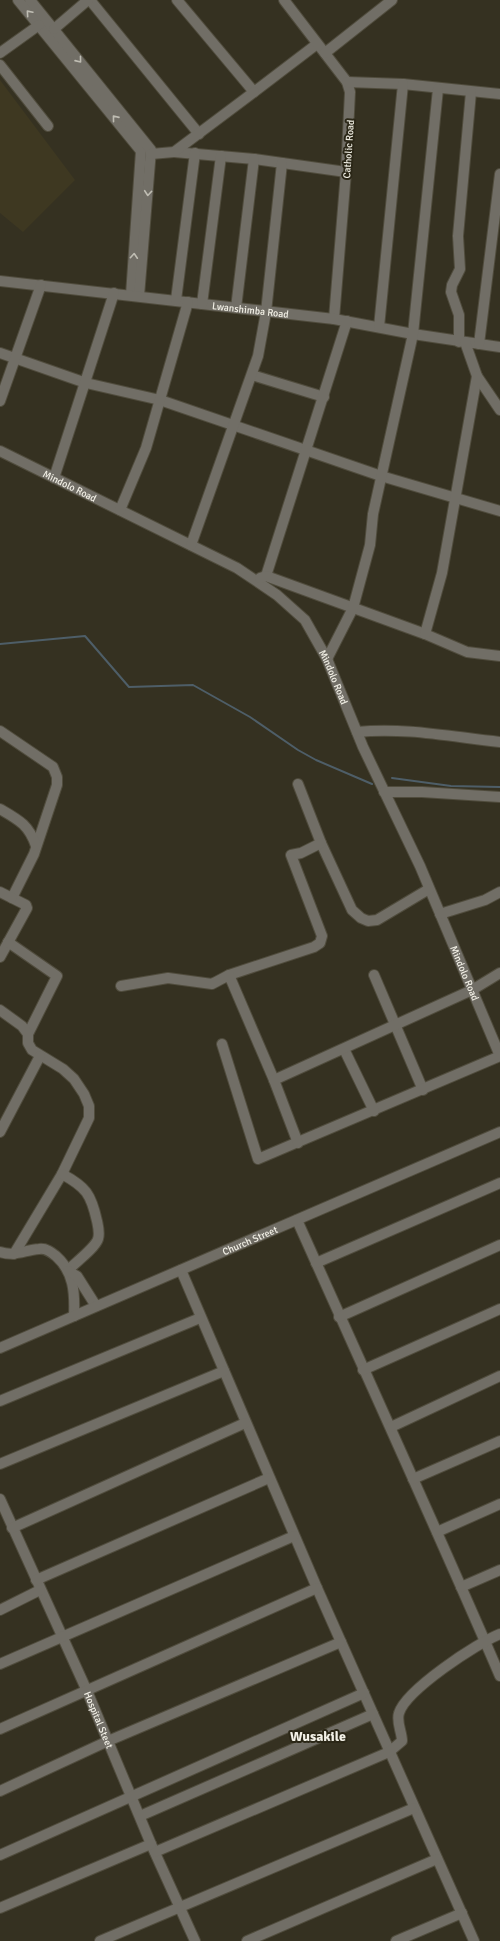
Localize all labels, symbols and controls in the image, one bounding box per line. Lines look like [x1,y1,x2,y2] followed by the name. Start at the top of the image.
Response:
[26,10,33,17] one-way arrow
[74,55,81,62] one-way arrow
[113,116,120,123] one-way arrow
[341,119,357,179] street label: Catholic Road
[144,190,153,196] one-way arrow
[130,253,139,259] one-way arrow
[211,300,289,321] street label: Lwanshimba Road
[41,468,98,505] street label: Mindolo Road
[316,648,350,706] street label: Mindolo Road
[447,944,481,1003] street label: Mindolo Road
[221,1224,280,1258] street label: Church Street
[81,1690,116,1751] street label: Hospital Steet
[290,1728,346,1745] district label: Wusakile

